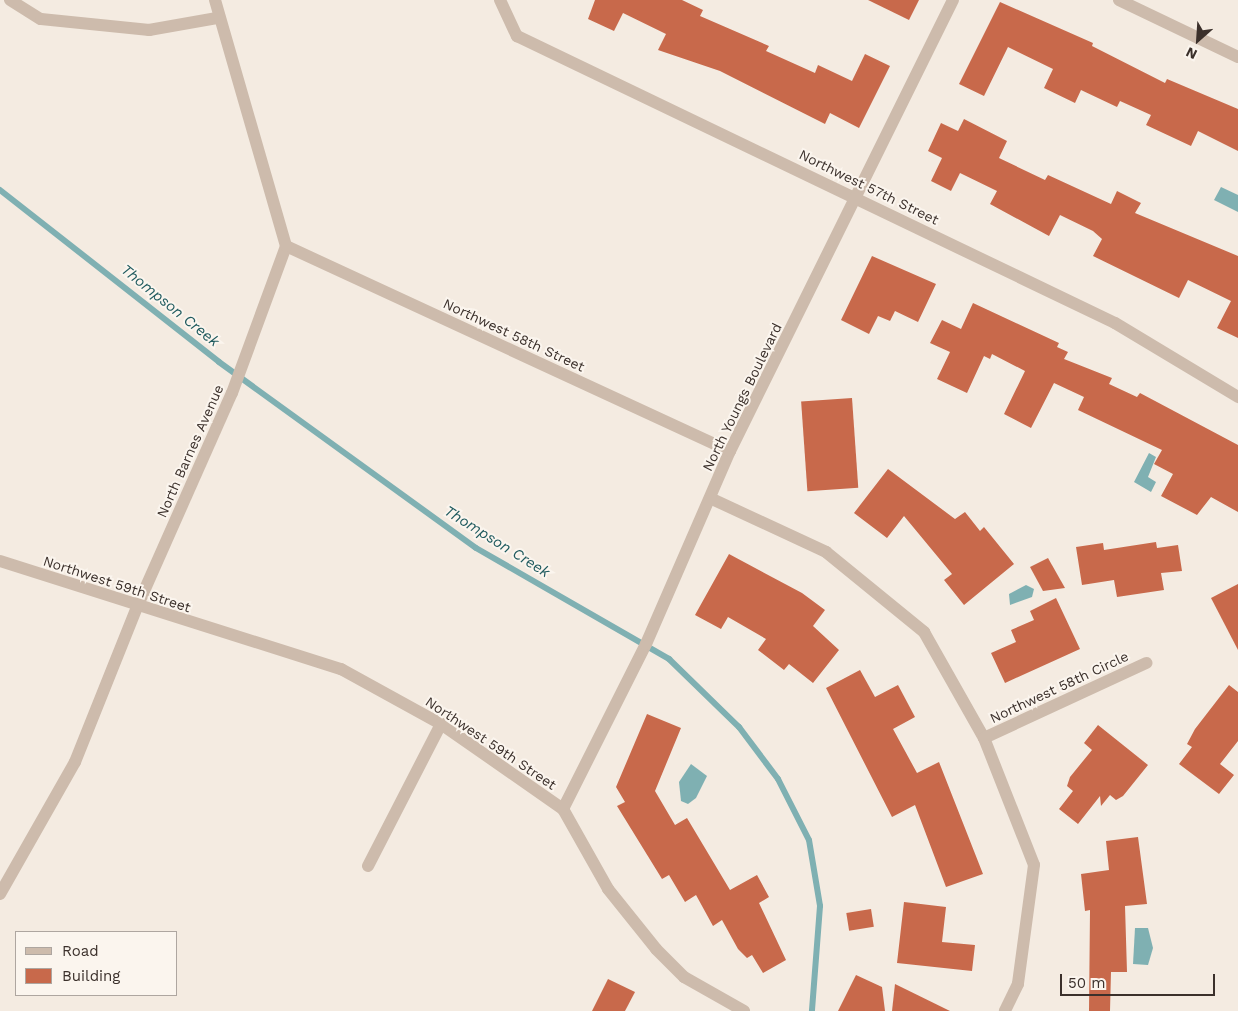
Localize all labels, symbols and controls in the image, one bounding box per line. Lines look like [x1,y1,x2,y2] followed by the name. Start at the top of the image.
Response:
[1173,15,1223,65] north arrow
[1183,44,1200,63] text: N
[796,146,942,228] street label: Northwest 57th Street
[117,261,223,351] water label: Thompson Creek
[441,295,587,375] street label: Northwest 58th Street
[699,320,785,474] street label: North Youngs Boulevard
[153,382,227,520] street label: North Barnes Avenue
[441,502,553,582] water label: Thompson Creek
[41,552,193,616] street label: Northwest 59th Street
[987,647,1131,727] street label: Northwest 58th Circle
[422,693,560,793] street label: Northwest 59th Street
[15,931,178,996] legend
[62,942,99,960] text: Road
[1063,964,1218,996] scale bar
[62,967,120,985] text: Building
[1068,974,1105,992] text: 50 m

